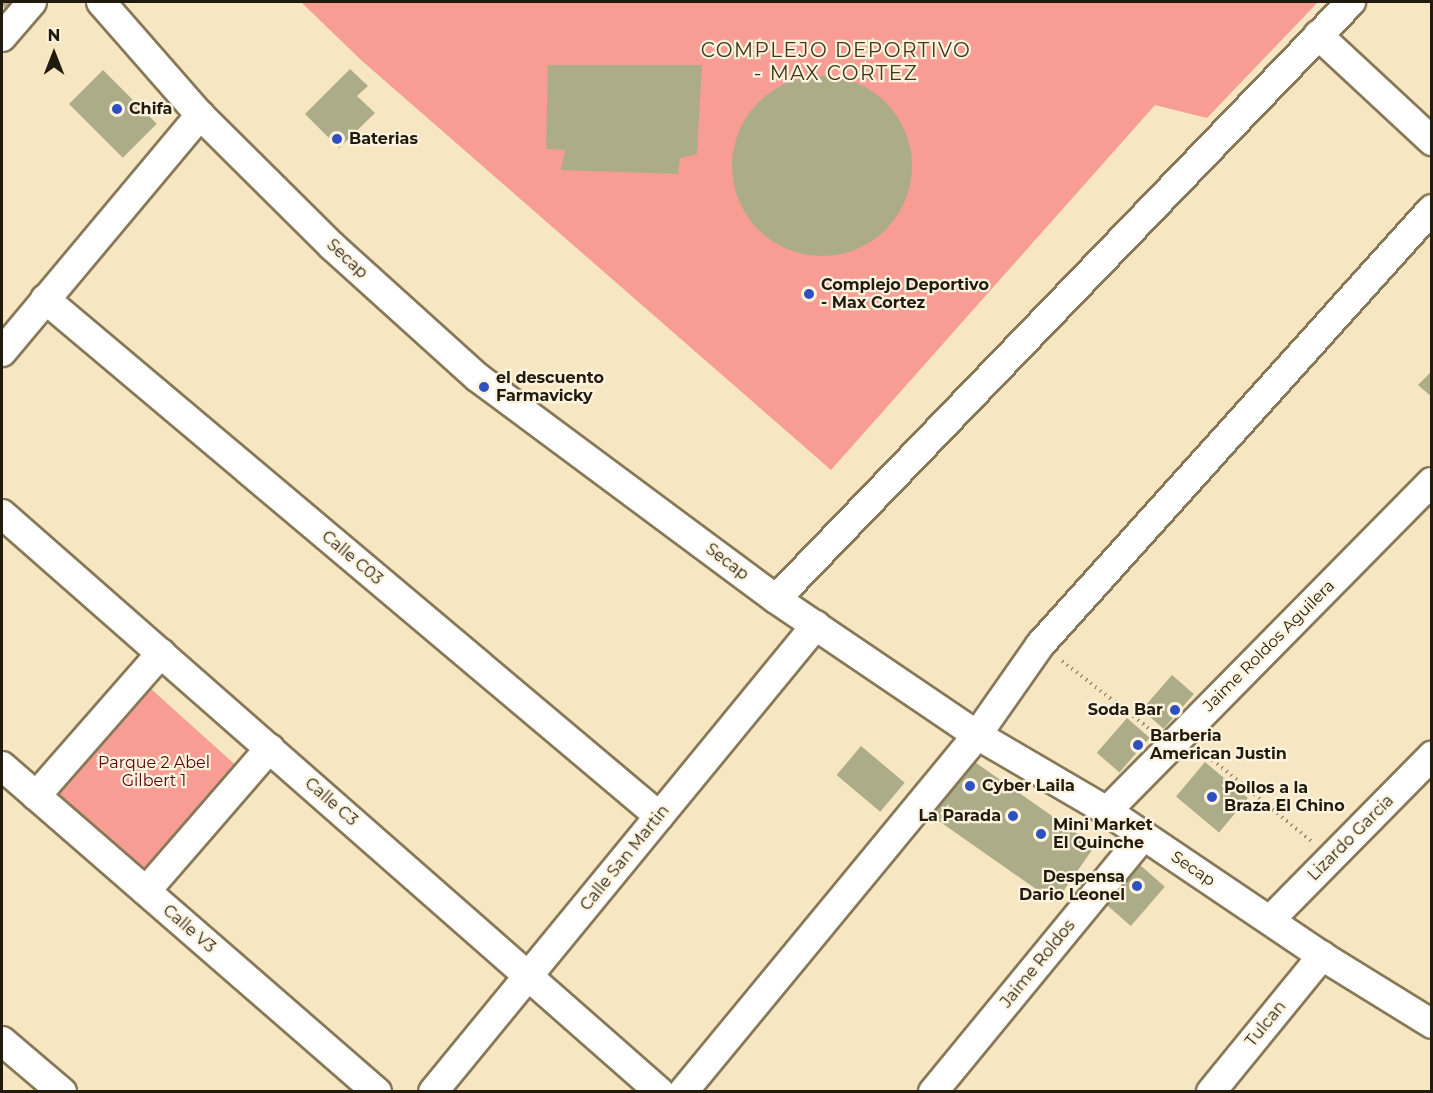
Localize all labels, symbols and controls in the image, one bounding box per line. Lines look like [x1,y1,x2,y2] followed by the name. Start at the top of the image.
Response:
[24,24,84,84] north arrow
[48,26,60,45] text: N
[701,38,971,85] district label: COMPLEJO DEPORTIVO - MAX CORTEZ
[129,99,172,119] place label: Chifa
[110,102,124,116] marker: Chifa
[349,129,418,149] place label: Baterias
[330,132,344,146] marker: Baterias
[323,235,371,283] street label: Secap
[821,275,989,313] place label: Complejo Deportivo - Max Cortez
[802,287,816,301] marker: Complejo Deportivo - Max Cortez
[496,368,604,406] place label: el descuento Farmavicky
[477,380,491,394] marker: el descuento Farmavicky
[318,527,386,589] street label: Calle C03
[702,540,752,584] street label: Secap
[1199,576,1339,716] street label: Jaime Roldos Aguilera
[1088,700,1163,720] place label: Soda Bar
[1168,703,1182,717] marker: Soda Bar
[1150,726,1287,764] place label: Barberia American Justin
[1131,738,1145,752] marker: Barberia American Justin
[98,753,210,791] park label: Parque 2 Abel Gilbert 1
[301,774,361,830] street label: Calle C3
[982,776,1075,796] place label: Cyber Laila
[1224,778,1345,816] place label: Pollos a la Braza El Chino
[963,779,977,793] marker: Cyber Laila
[1205,790,1219,804] marker: Pollos a la Braza El Chino
[1304,791,1398,885] street label: Lizardo Garcia
[577,801,673,915] street label: Calle San Martin
[918,806,1001,826] place label: La Parada
[1006,809,1020,823] marker: La Parada
[1053,815,1153,853] place label: Mini Market El Quinche
[1034,827,1048,841] marker: Mini Market El Quinche
[1167,847,1219,891] street label: Secap
[1019,867,1125,905] place label: Despensa Dario Leonel
[1130,879,1144,893] marker: Despensa Dario Leonel
[159,901,219,957] street label: Calle V3
[997,916,1079,1012] street label: Jaime Roldos
[1242,997,1290,1051] street label: Tulcan

